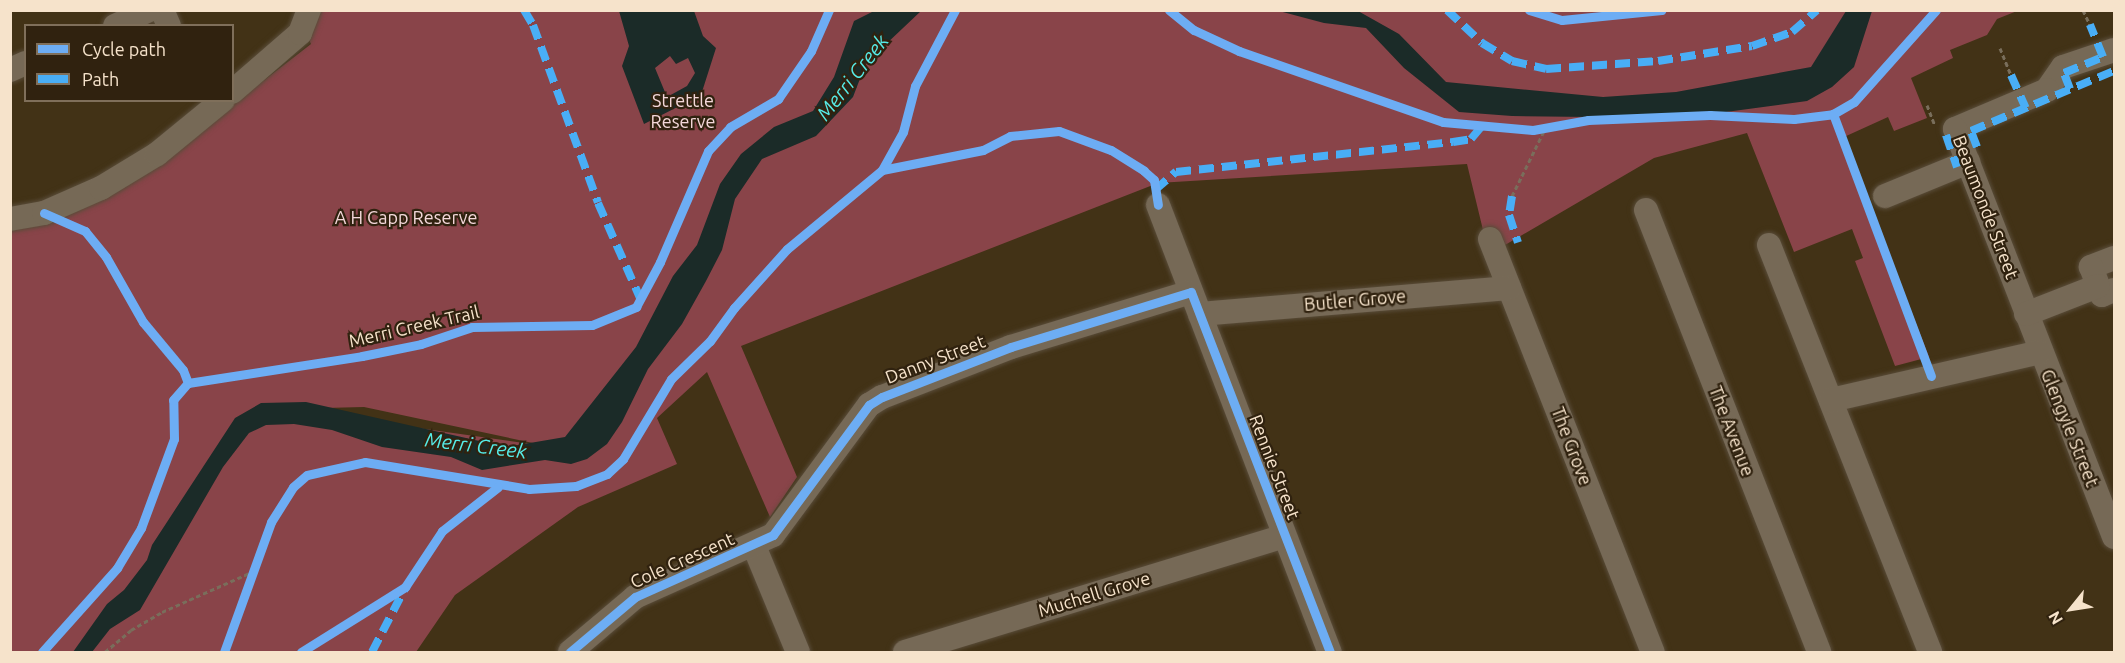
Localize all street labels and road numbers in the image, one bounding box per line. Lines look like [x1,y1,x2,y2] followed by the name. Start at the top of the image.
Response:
[1949,132,2023,282] street label: Beaumonde Street
[1303,285,1407,315] street label: Butler Grove
[347,300,481,352] street label: Merri Creek Trail
[882,330,988,388] street label: Danny Street
[2037,366,2103,490] street label: Glengyle Street
[1705,383,1759,479] street label: The Avenue
[1547,404,1597,488] street label: The Grove
[1245,412,1305,522] street label: Rennie Street
[627,527,737,593] street label: Cole Crescent
[1035,567,1153,621] street label: Muchell Grove

